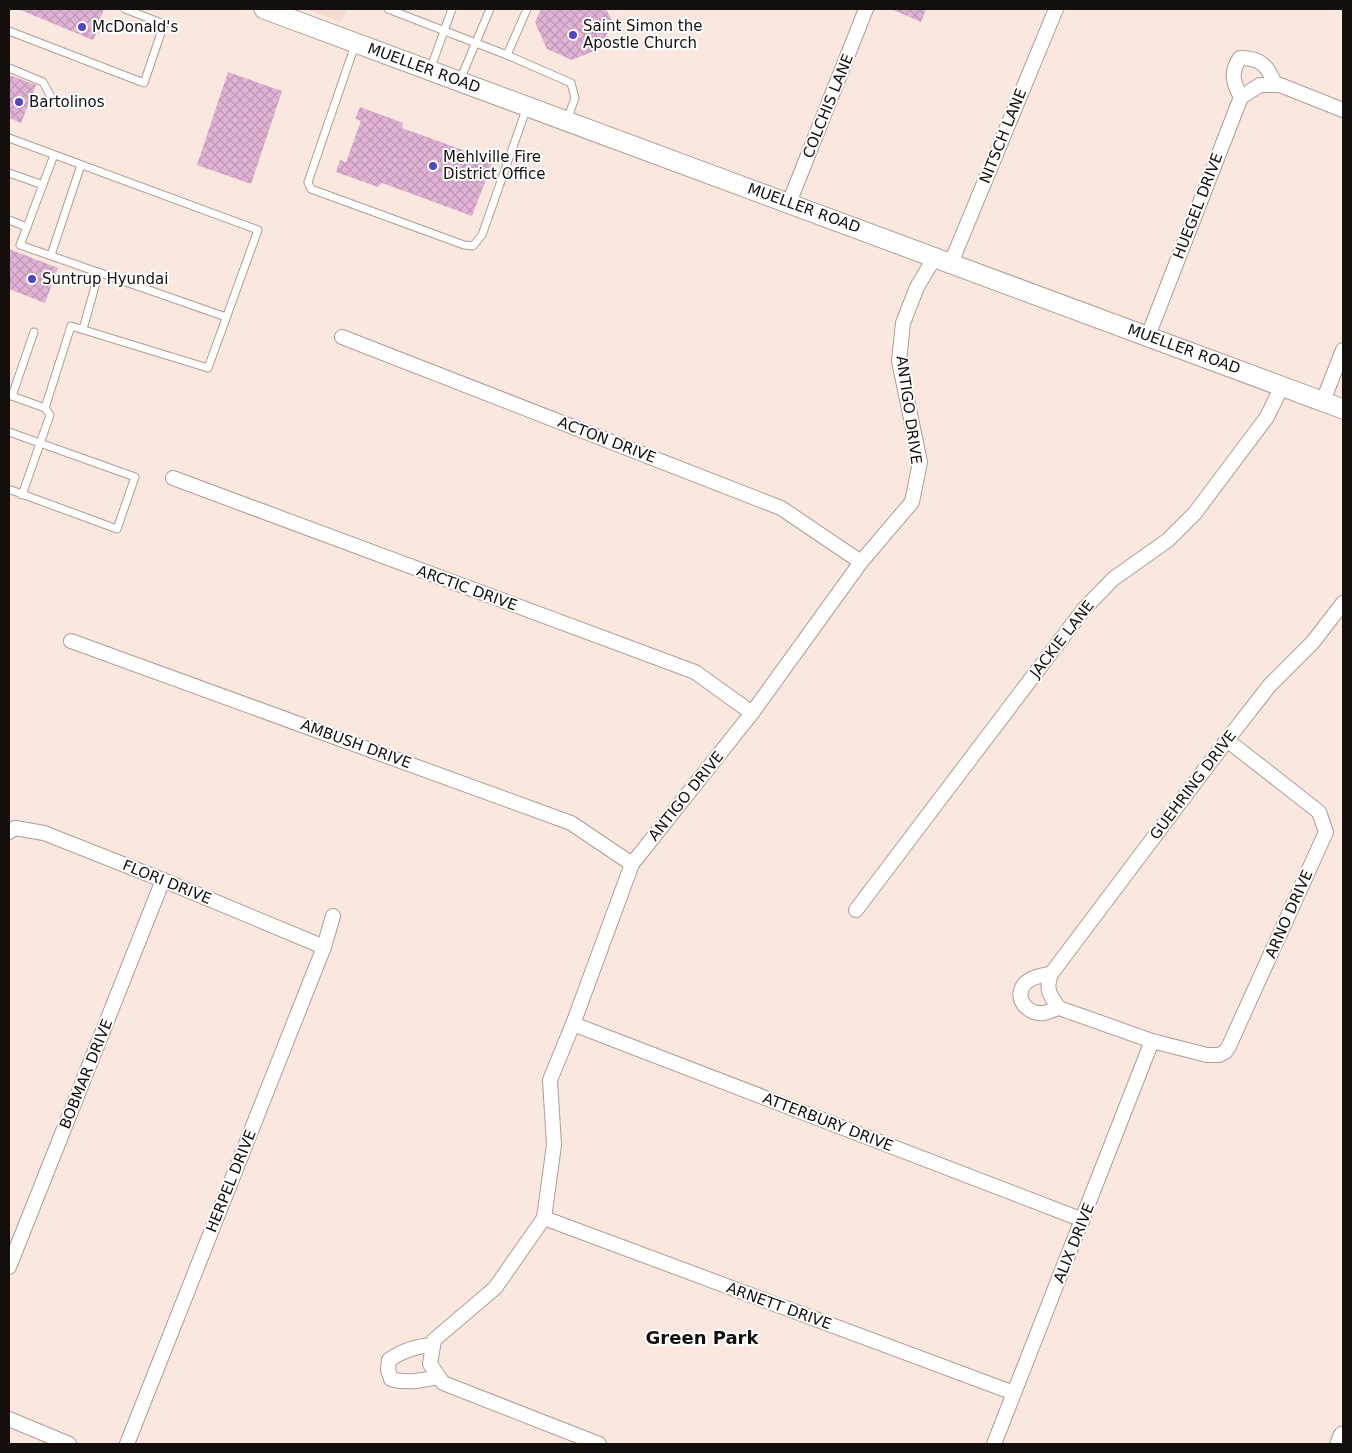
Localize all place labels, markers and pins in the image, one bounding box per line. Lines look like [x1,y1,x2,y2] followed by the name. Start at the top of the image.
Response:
[583,17,702,52] place label: Saint Simon the Apostle Church
[92,18,178,36] place label: McDonald's
[76,21,88,33] marker: McDonald's
[567,29,579,41] marker: Saint Simon the Apostle Church
[29,93,105,111] place label: Bartolinos
[13,96,25,108] marker: Bartolinos
[443,148,545,183] place label: Mehlville Fire District Office
[427,160,439,172] marker: Mehlville Fire District Office
[42,270,168,288] place label: Suntrup Hyundai
[26,273,38,285] marker: Suntrup Hyundai

